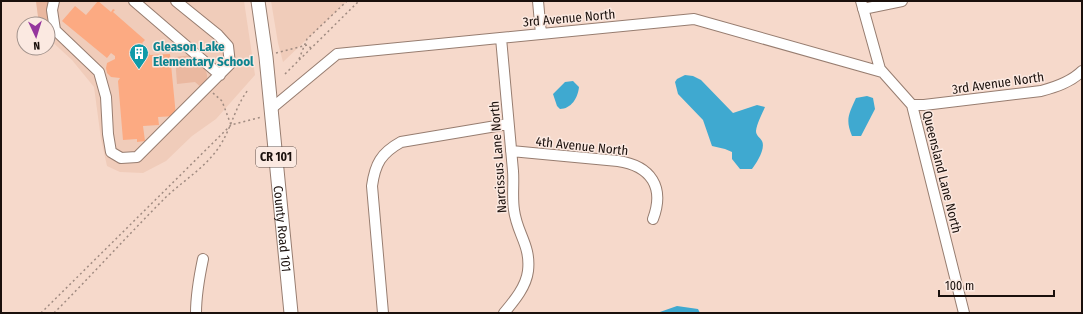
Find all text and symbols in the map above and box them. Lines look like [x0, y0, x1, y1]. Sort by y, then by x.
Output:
street label: 3rd Avenue North [522, 6, 616, 30]
north arrow [16, 16, 56, 56]
text: N [33, 39, 40, 52]
place label: Gleason Lake Elementary School [153, 39, 254, 69]
building icon: Gleason Lake Elementary School [128, 42, 150, 70]
street label: 3rd Avenue North [951, 69, 1045, 97]
street label: Narcissus Lane North [487, 100, 509, 214]
street label: Queensland Lane North [920, 109, 964, 235]
street label: 4th Avenue North [535, 134, 629, 158]
road number: CR 101 [256, 147, 296, 167]
street label: County Road 101 [271, 185, 294, 272]
scale bar [939, 272, 1054, 298]
text: 100 m [945, 279, 974, 293]

